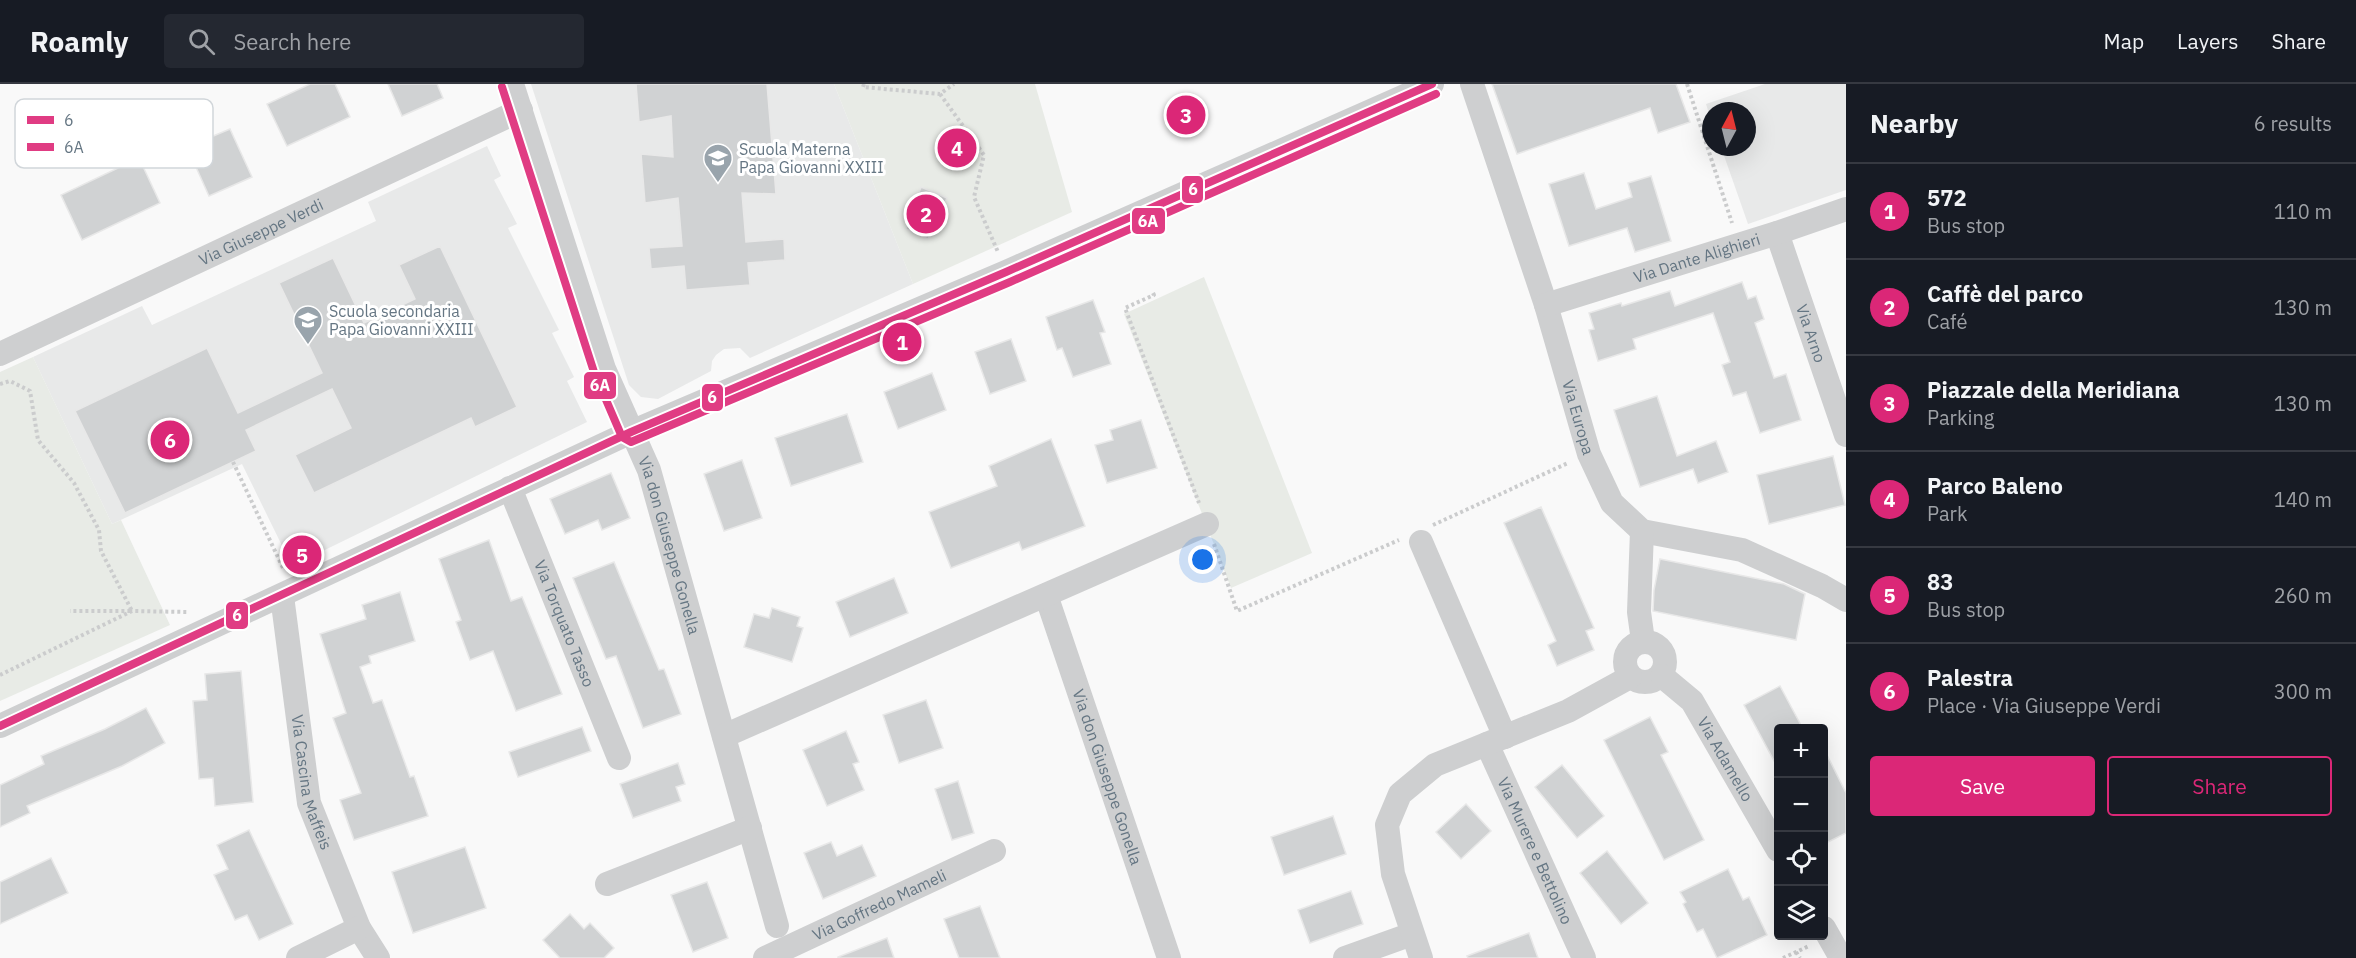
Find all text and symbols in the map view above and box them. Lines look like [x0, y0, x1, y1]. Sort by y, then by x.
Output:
search box [164, 14, 584, 68]
text: Roamly [30, 23, 128, 60]
icon: search [185, 25, 218, 58]
text: Search here [233, 27, 351, 56]
text: Map [2104, 27, 2144, 55]
text: Layers [2177, 27, 2239, 55]
text: Share [2272, 27, 2326, 55]
pin: 3 [1166, 93, 1206, 138]
legend [15, 99, 213, 168]
north arrow [1702, 102, 1756, 156]
text: Nearby [1870, 106, 1958, 140]
text: 6 [64, 110, 74, 130]
text: 6 results [2254, 110, 2332, 137]
pin: 4 [938, 126, 976, 170]
text: 6A [64, 137, 84, 157]
place label: Scuola Materna Papa Giovanni XXIII [739, 139, 884, 177]
school or university icon: Scuola Materna Papa Giovanni XXIII [702, 142, 734, 184]
line badge: 6 [1181, 175, 1204, 204]
text: 6 [1188, 179, 1198, 199]
text: 572 [1927, 183, 1967, 212]
pin: 2 [906, 192, 946, 236]
street label: Via Giuseppe Verdi [195, 194, 326, 270]
text: 1 [1884, 198, 1896, 225]
text: 110 m [2274, 198, 2332, 225]
line badge: 6A [1131, 207, 1166, 235]
text: 6A [1138, 211, 1158, 231]
text: Bus stop [1927, 212, 2005, 239]
street label: Via Dante Alighieri [1631, 229, 1763, 287]
text: Caffè del parco [1927, 279, 2083, 308]
text: 2 [1884, 294, 1896, 321]
text: 130 m [2274, 294, 2332, 321]
place label: Scuola secondaria Papa Giovanni XXIII [329, 301, 474, 339]
street label: Via Arno [1792, 302, 1830, 365]
school or university icon: Scuola secondaria Papa Giovanni XXIII [292, 304, 324, 346]
text: Café [1927, 308, 1967, 335]
pin: 1 [882, 320, 922, 364]
line badge: 6A [583, 371, 617, 400]
text: 6A [590, 375, 610, 395]
text: Piazzale della Meridiana [1927, 375, 2180, 404]
street label: Via Europa [1558, 378, 1599, 458]
line badge: 6 [701, 383, 724, 412]
text: 6 [707, 387, 717, 407]
text: 3 [1884, 390, 1896, 417]
text: 130 m [2274, 390, 2332, 417]
text: Parking [1927, 404, 1994, 431]
pin: 6 [150, 418, 190, 462]
street label: Via don Giuseppe Gonella [634, 453, 705, 637]
text: Parco Baleno [1927, 471, 2063, 500]
text: 4 [1884, 486, 1896, 513]
text: 140 m [2274, 486, 2332, 513]
text: Park [1927, 500, 1967, 527]
pin: 5 [282, 532, 322, 578]
your location [1188, 545, 1217, 574]
street label: Via Torquato Tasso [530, 557, 599, 690]
text: 83 [1927, 567, 1953, 596]
text: 5 [1884, 582, 1896, 609]
text: 260 m [2274, 582, 2332, 609]
text: Bus stop [1927, 596, 2005, 623]
line badge: 6 [225, 601, 249, 630]
text: 6 [232, 605, 242, 625]
text: Palestra [1927, 663, 2013, 692]
text: 6 [1884, 678, 1896, 705]
text: 300 m [2274, 678, 2332, 705]
street label: Via don Giuseppe Gonella [1069, 686, 1147, 868]
text: Place · Via Giuseppe Verdi [1927, 692, 2161, 719]
street label: Via Adamello [1693, 713, 1758, 805]
street label: Via Cascina Maffeis [288, 714, 337, 853]
map controls [1774, 724, 1828, 940]
button: + [1774, 724, 1828, 778]
button: Save [1870, 756, 2095, 816]
button: Share [2107, 756, 2332, 816]
street label: Via Murere e Bettolino [1493, 774, 1577, 927]
button: − [1774, 778, 1828, 832]
button: locate [1774, 832, 1828, 886]
street label: Via Goffredo Mameli [809, 865, 949, 945]
button: layers [1774, 886, 1828, 940]

